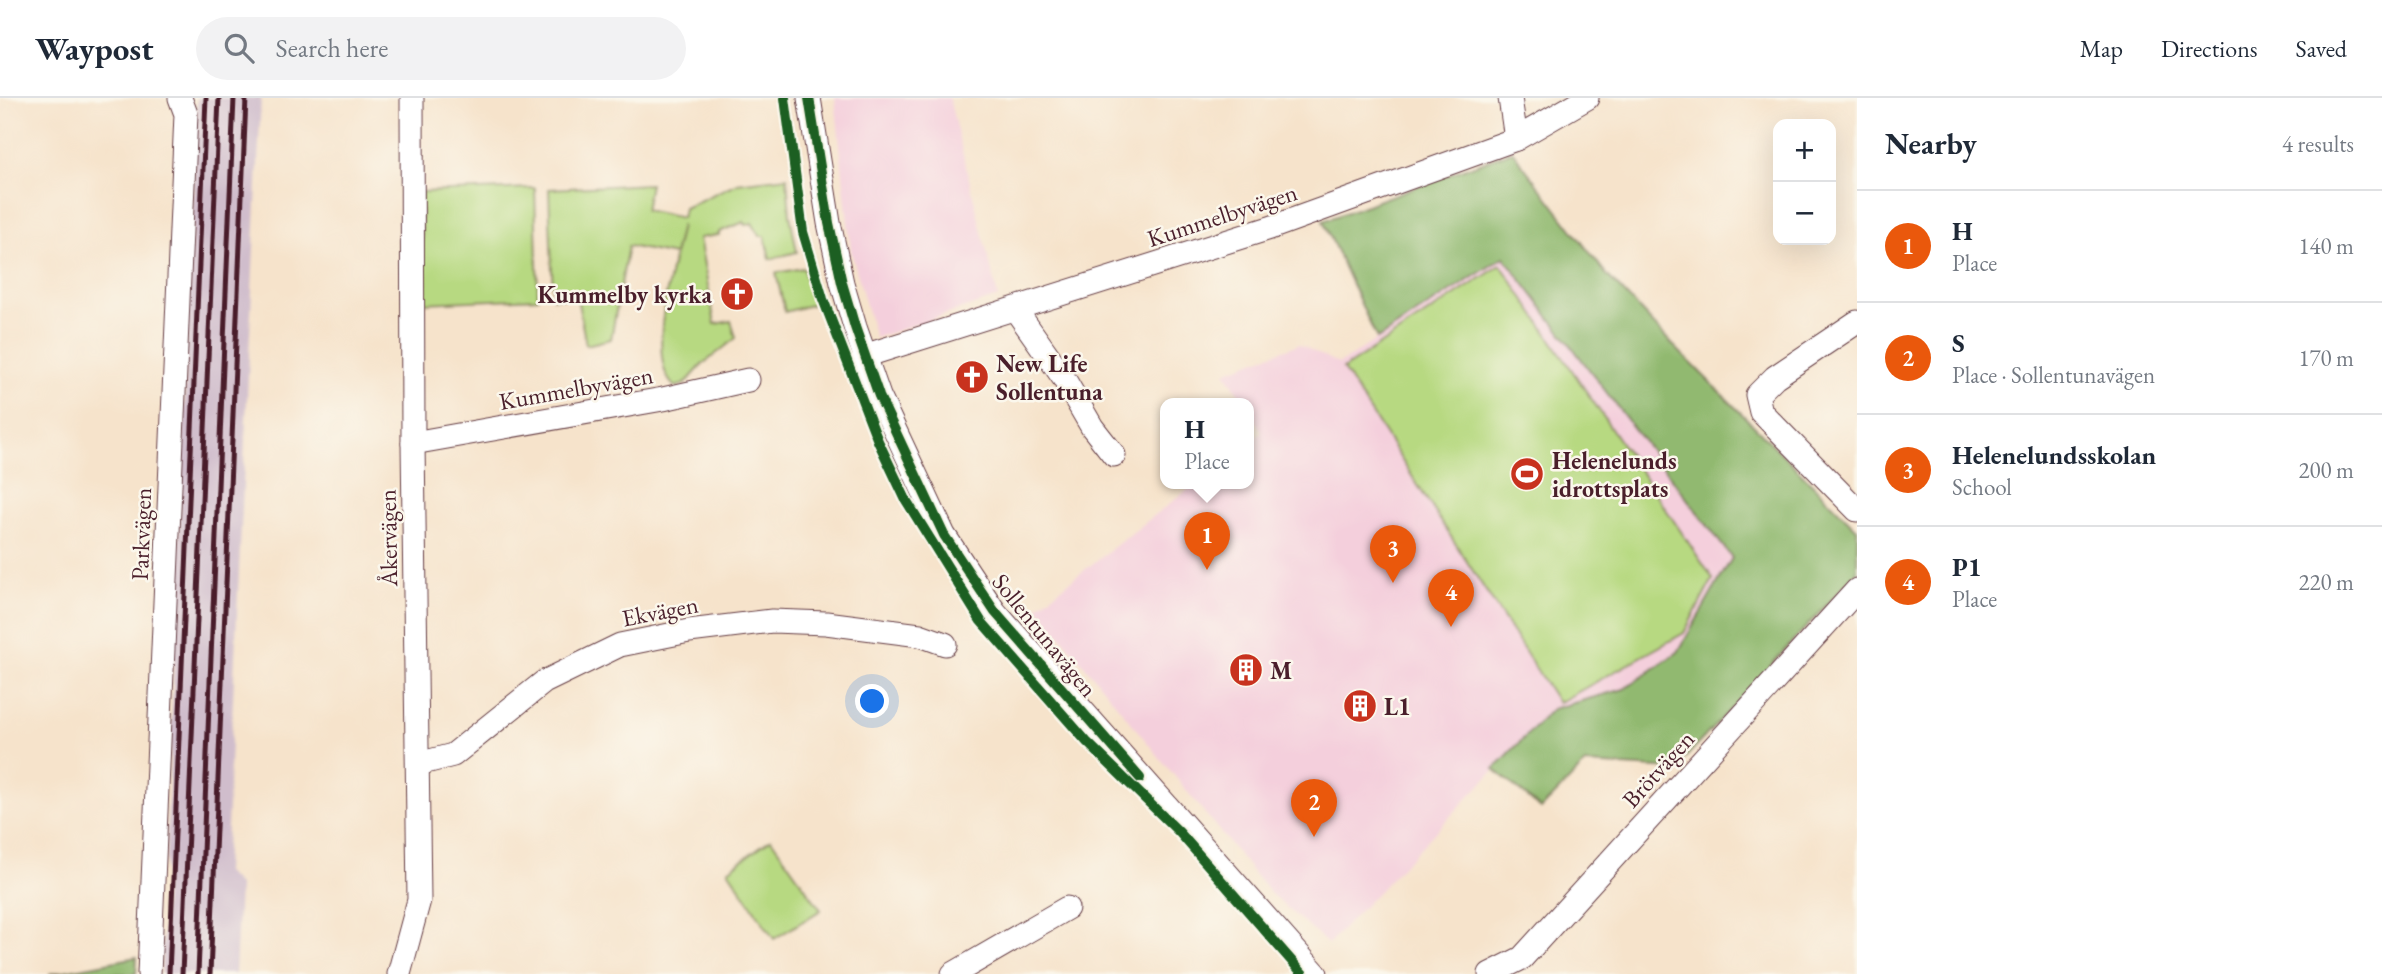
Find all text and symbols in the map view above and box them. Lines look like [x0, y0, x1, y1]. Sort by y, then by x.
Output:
search box [196, 17, 686, 80]
text: Waypost [35, 27, 154, 70]
icon: search [220, 29, 258, 67]
text: Search here [276, 31, 388, 65]
text: Map [2080, 33, 2123, 64]
text: Directions [2161, 33, 2258, 64]
text: Saved [2296, 33, 2347, 64]
map controls [1773, 119, 1836, 245]
button: + [1773, 119, 1836, 182]
text: Nearby [1885, 124, 1977, 163]
text: 4 results [2282, 129, 2354, 159]
street label: Kummelbyvägen [1143, 176, 1301, 254]
button: − [1773, 182, 1836, 245]
text: H [1952, 214, 1973, 248]
text: 1 [1902, 231, 1914, 261]
text: 140 m [2298, 231, 2354, 261]
text: Place [1952, 248, 1997, 278]
church icon: Kummelby kyrka [718, 275, 756, 313]
place label: Kummelby kyrka [537, 279, 712, 311]
text: S [1952, 326, 1965, 360]
text: 2 [1902, 343, 1914, 373]
text: 170 m [2298, 343, 2354, 373]
place label: New Life Sollentuna [996, 348, 1103, 407]
church icon: New Life Sollentuna [953, 358, 991, 396]
street label: Kummelbyvägen [497, 359, 656, 417]
text: Place · Sollentunavägen [1952, 360, 2155, 390]
popup [1160, 398, 1254, 489]
text: H [1184, 412, 1205, 446]
text: Helenelundsskolan [1952, 438, 2156, 472]
place label: Helenelunds idrottsplats [1552, 445, 1677, 504]
text: Place [1184, 446, 1230, 476]
sports icon: Helenelunds idrottsplats [1508, 455, 1546, 493]
text: 3 [1902, 455, 1914, 485]
text: 200 m [2298, 455, 2354, 485]
text: School [1952, 472, 2012, 502]
street label: Parkvägen [124, 487, 158, 581]
street label: Åkervägen [372, 489, 404, 588]
pin: 1 [1184, 512, 1230, 570]
pin: 3 [1370, 525, 1416, 583]
text: P1 [1952, 550, 1982, 584]
street label: Sollentunavägen [986, 567, 1105, 703]
text: 4 [1902, 567, 1914, 597]
text: 220 m [2298, 567, 2354, 597]
pin: 4 [1428, 569, 1474, 627]
text: Place [1952, 584, 1997, 614]
street label: Ekvägen [619, 588, 701, 634]
building icon: M [1227, 651, 1265, 689]
place label: M [1270, 655, 1292, 686]
your location [855, 684, 889, 718]
building icon: L1 [1341, 687, 1379, 725]
place label: L1 [1384, 691, 1411, 722]
street label: Brötvägen [1615, 724, 1701, 814]
pin: 2 [1291, 779, 1337, 837]

